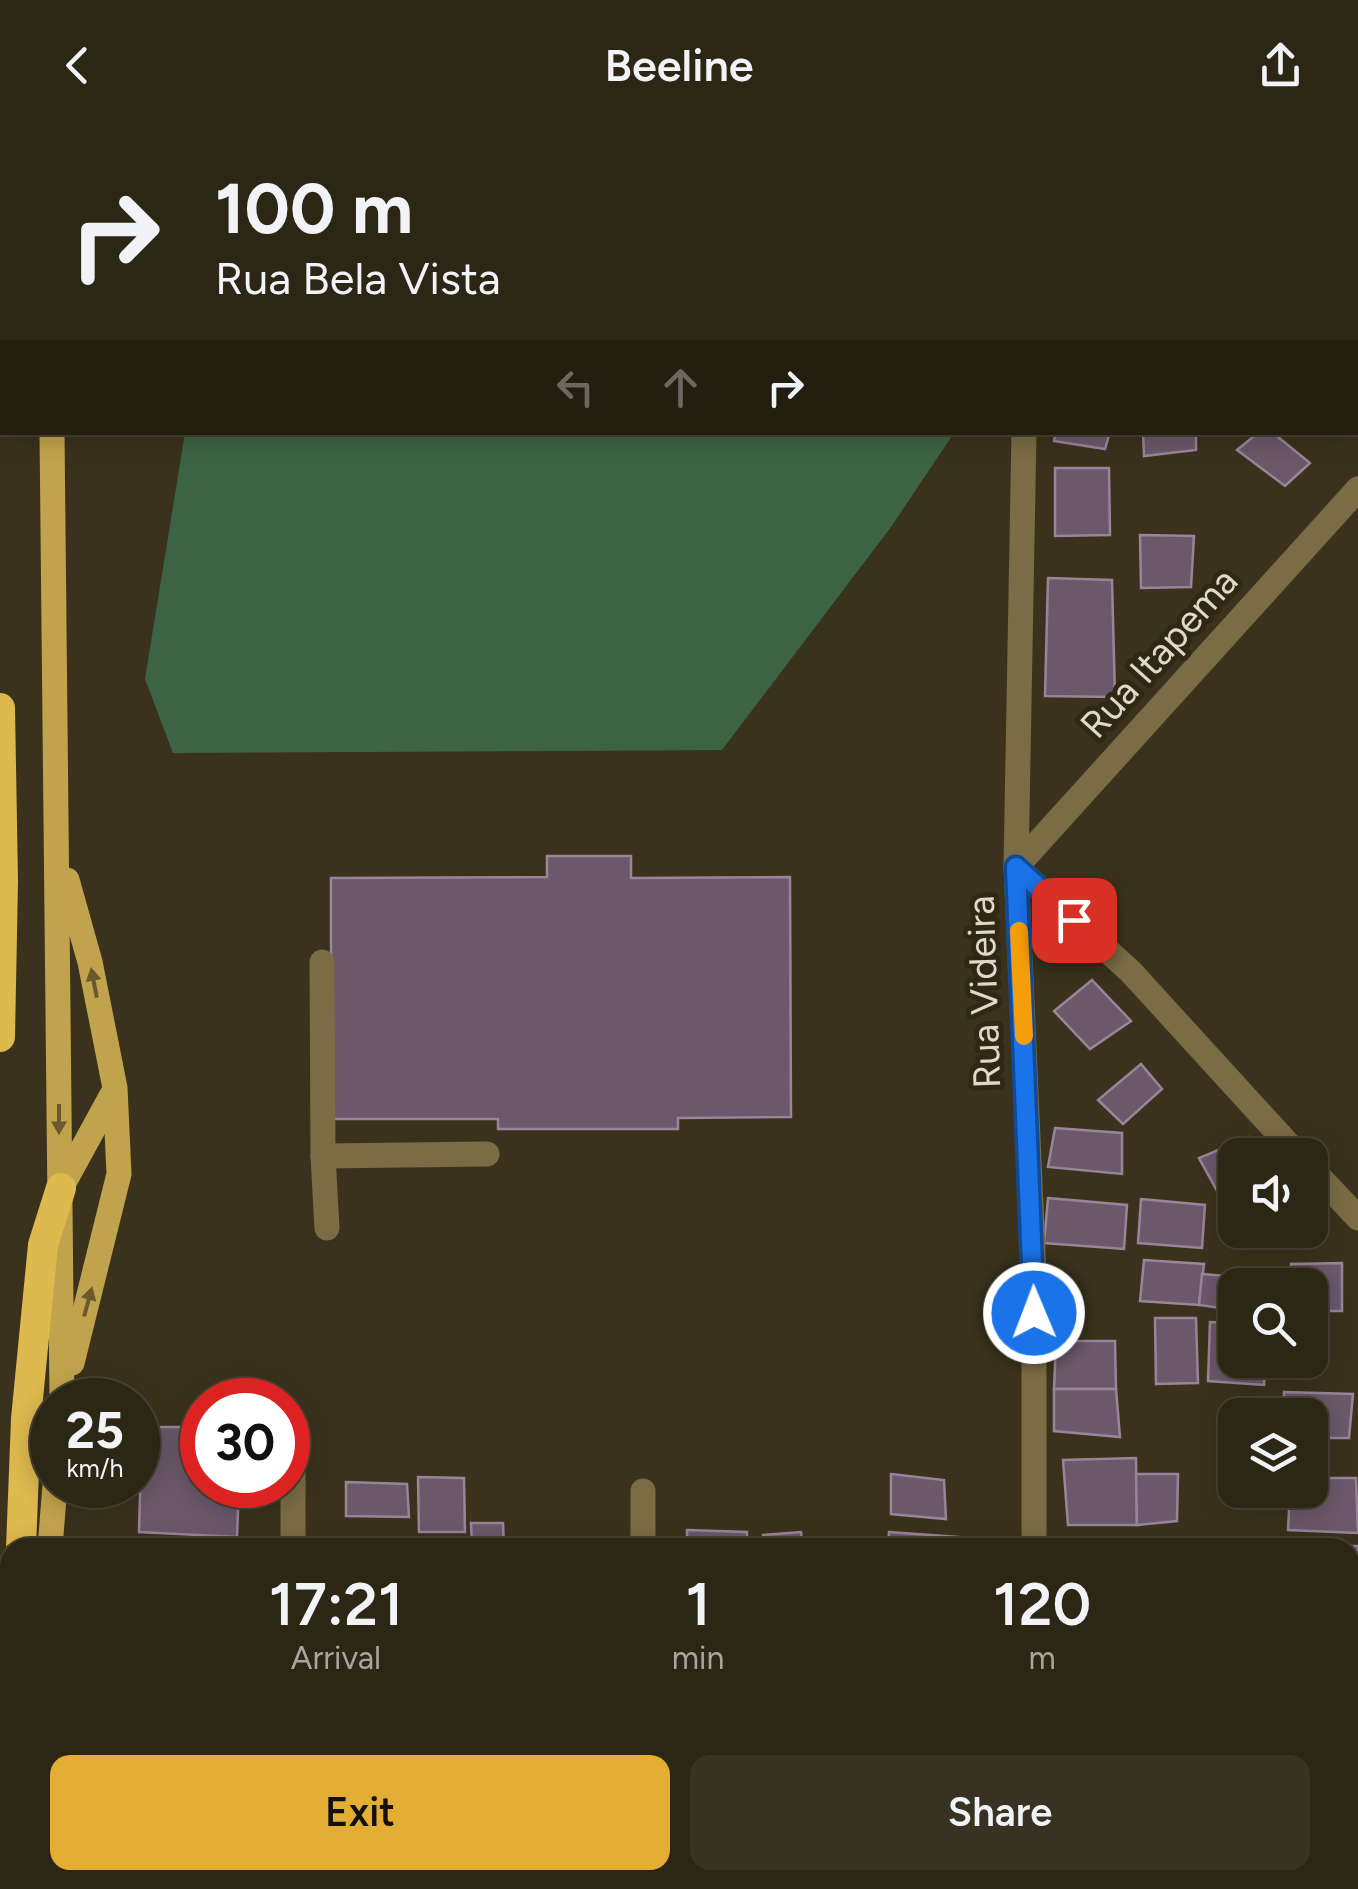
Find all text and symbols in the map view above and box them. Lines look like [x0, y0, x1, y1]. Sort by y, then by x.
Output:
icon: back [50, 38, 105, 93]
text: Beeline [604, 38, 754, 92]
icon: share [1253, 38, 1308, 93]
text: 100 m [215, 166, 413, 251]
icon: right [50, 170, 180, 300]
text: Rua Bela Vista [215, 251, 501, 305]
icon: left [548, 360, 603, 415]
icon: ahead [653, 360, 708, 415]
icon: right [758, 360, 813, 415]
street label: Rua Itapema [1071, 559, 1247, 747]
pin [1032, 878, 1117, 963]
icon: arrive [1047, 893, 1102, 948]
street label: Rua Videira [958, 895, 1010, 1089]
one-way arrow [86, 967, 102, 998]
one-way arrow [51, 1103, 67, 1135]
map controls [1218, 1138, 1328, 1508]
button: sound [1218, 1138, 1328, 1248]
position arrow [982, 1261, 1086, 1365]
button: search [1218, 1268, 1328, 1378]
one-way arrow [81, 1286, 97, 1317]
speed limit sign: 30 [180, 1378, 310, 1508]
button: layers [1218, 1398, 1328, 1508]
text: 25 [66, 1400, 124, 1461]
text: km/h [66, 1453, 124, 1483]
text: 17:21 [269, 1568, 403, 1640]
text: 1 [686, 1568, 711, 1640]
text: 120 [993, 1568, 1091, 1640]
text: Arrival [291, 1639, 381, 1677]
text: min [672, 1639, 724, 1677]
text: m [1029, 1639, 1056, 1677]
button: Exit [50, 1755, 670, 1870]
button: Share [690, 1755, 1310, 1870]

